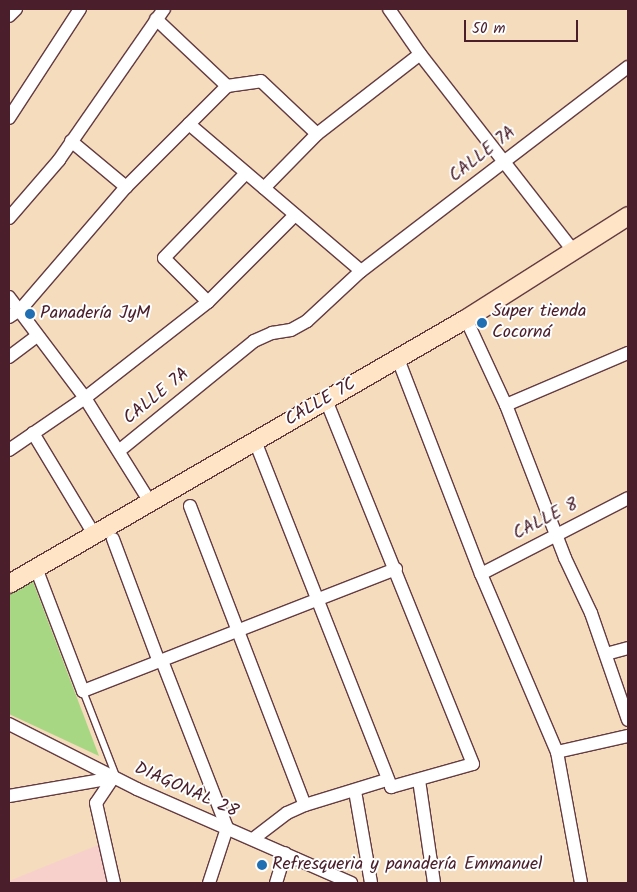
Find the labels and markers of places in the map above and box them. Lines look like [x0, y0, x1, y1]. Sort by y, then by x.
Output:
place label: Super tienda Cocorná [492, 302, 586, 344]
place label: Panadería JyM [40, 303, 150, 325]
marker: Panadería JyM [24, 308, 36, 320]
marker: Super tienda Cocorná [476, 317, 488, 329]
place label: Refresqueria y panadería Emmanuel [272, 854, 542, 876]
marker: Refresqueria y panadería Emmanuel [256, 859, 268, 871]

